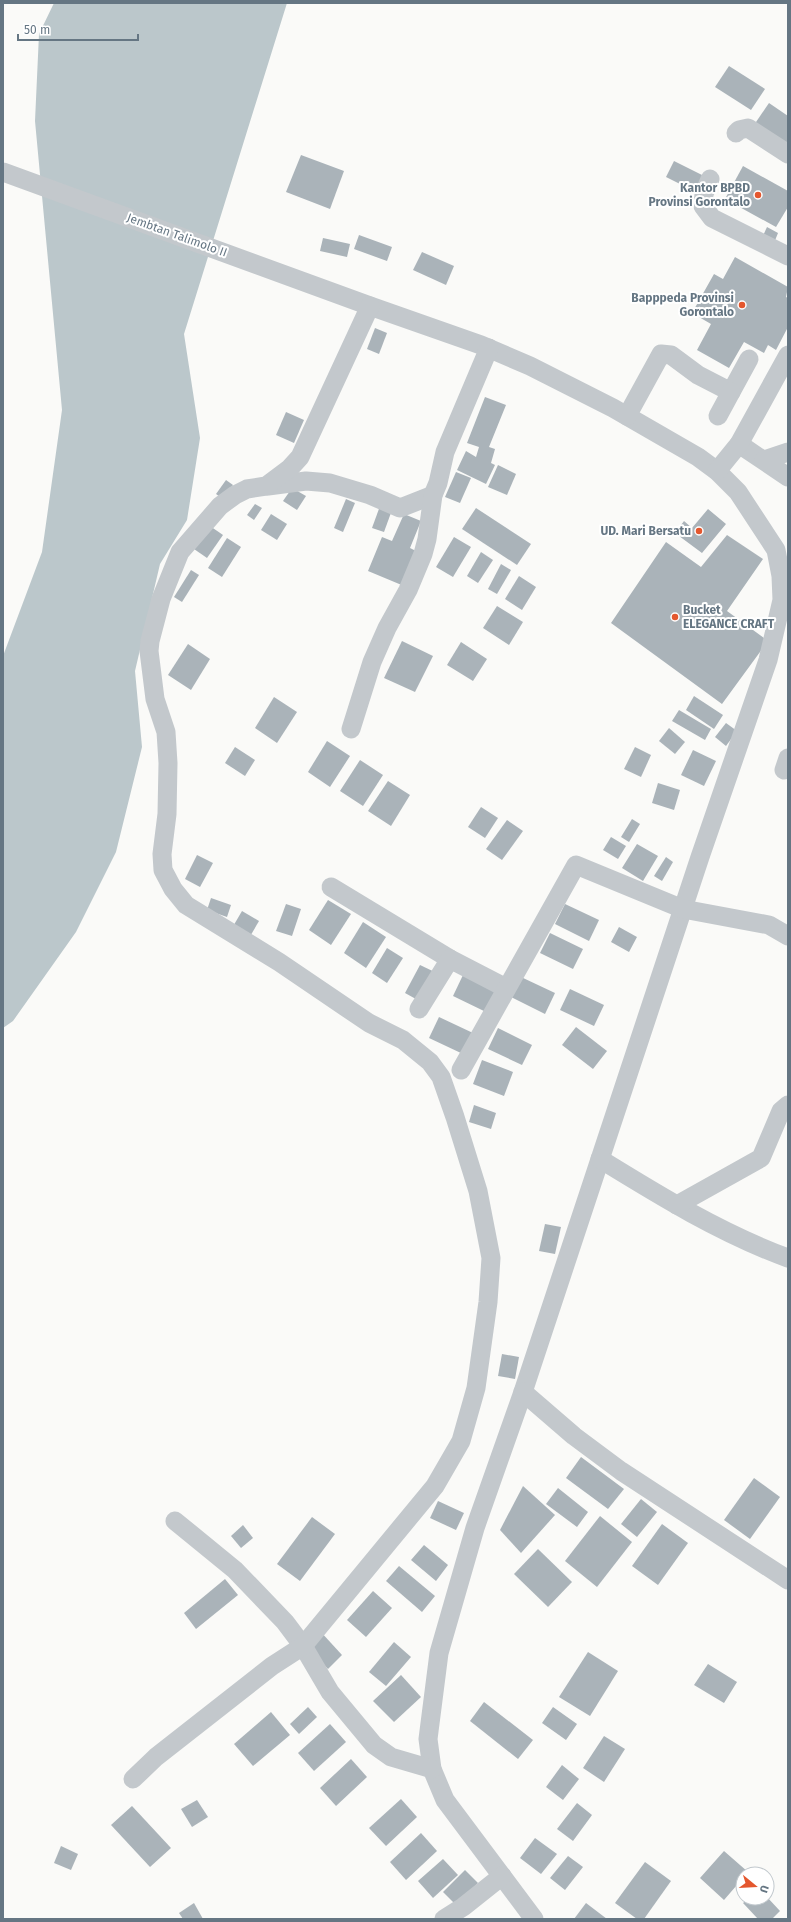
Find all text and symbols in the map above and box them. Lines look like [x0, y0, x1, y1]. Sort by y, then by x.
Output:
scale bar [18, 16, 138, 42]
text: 50 m [24, 23, 50, 37]
place label: Kantor BPBD Provinsi Gorontalo [649, 181, 750, 209]
marker: Kantor BPBD Provinsi Gorontalo [753, 190, 763, 200]
street label: Jembtan Talimolo II [125, 210, 229, 260]
place label: Bapppeda Provinsi Gorontalo [631, 291, 734, 319]
marker: Bapppeda Provinsi Gorontalo [737, 300, 747, 310]
place label: UD. Mari Bersatu [600, 524, 691, 538]
marker: UD. Mari Bersatu [694, 526, 704, 536]
place label: Bucket ELEGANCE CRAFT [683, 603, 775, 631]
marker: Bucket ELEGANCE CRAFT [670, 612, 680, 622]
north arrow [735, 1866, 775, 1906]
text: U [757, 1884, 771, 1894]

